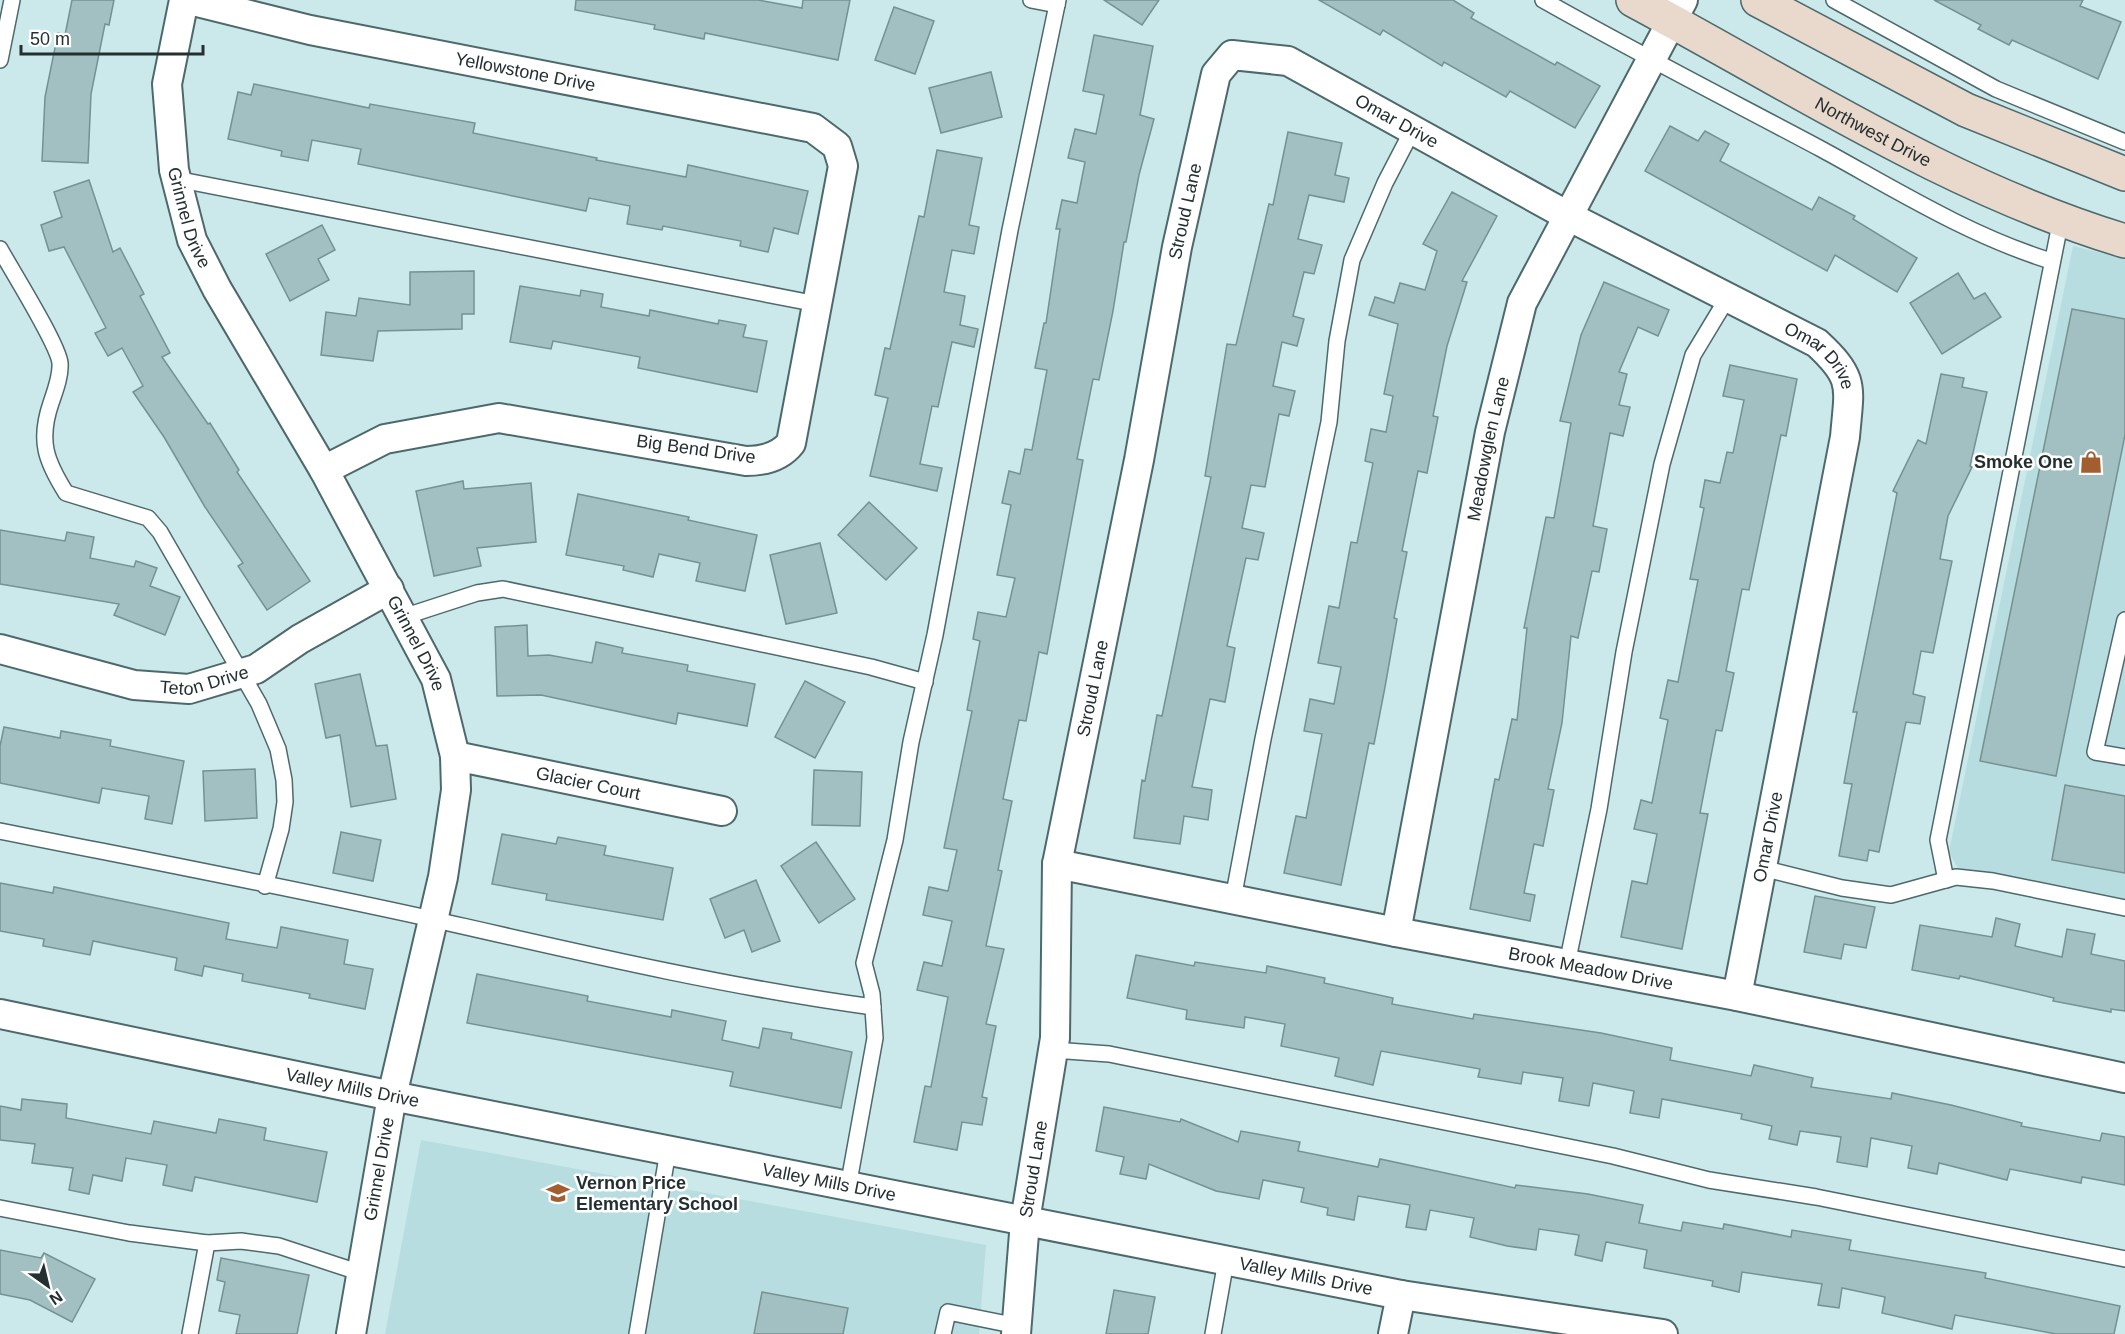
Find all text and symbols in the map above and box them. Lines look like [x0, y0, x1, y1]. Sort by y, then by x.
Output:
scale bar [21, 18, 202, 56]
text: 50 m [30, 29, 70, 49]
street label: Yellowstone Drive [453, 49, 597, 95]
street label: Omar Drive [1351, 90, 1442, 152]
street label: Northwest Drive [1812, 93, 1934, 171]
street label: Stroud Lane [1165, 161, 1206, 261]
street label: Grinnel Drive [164, 165, 215, 272]
street label: Omar Drive [1781, 318, 1858, 391]
street label: Meadowglen Lane [1463, 374, 1513, 523]
street label: Big Bend Drive [635, 431, 757, 467]
shop icon: Smoke One [2078, 449, 2104, 475]
place label: Smoke One [1974, 452, 2073, 472]
street label: Grinnel Drive [383, 592, 449, 693]
street label: Stroud Lane [1073, 638, 1112, 738]
street label: Teton Drive [159, 662, 251, 699]
street label: Glacier Court [534, 763, 642, 804]
street label: Omar Drive [1749, 790, 1787, 884]
street label: Brook Meadow Drive [1507, 943, 1675, 994]
street label: Valley Mills Drive [284, 1064, 421, 1111]
street label: Grinnel Drive [360, 1116, 398, 1222]
street label: Stroud Lane [1016, 1119, 1051, 1219]
street label: Valley Mills Drive [761, 1159, 898, 1205]
place label: Vernon Price Elementary School [576, 1173, 738, 1214]
school or university icon: Vernon Price Elementary School [545, 1180, 571, 1206]
street label: Valley Mills Drive [1237, 1253, 1374, 1299]
north arrow [18, 1256, 78, 1316]
text: N [47, 1288, 66, 1308]

